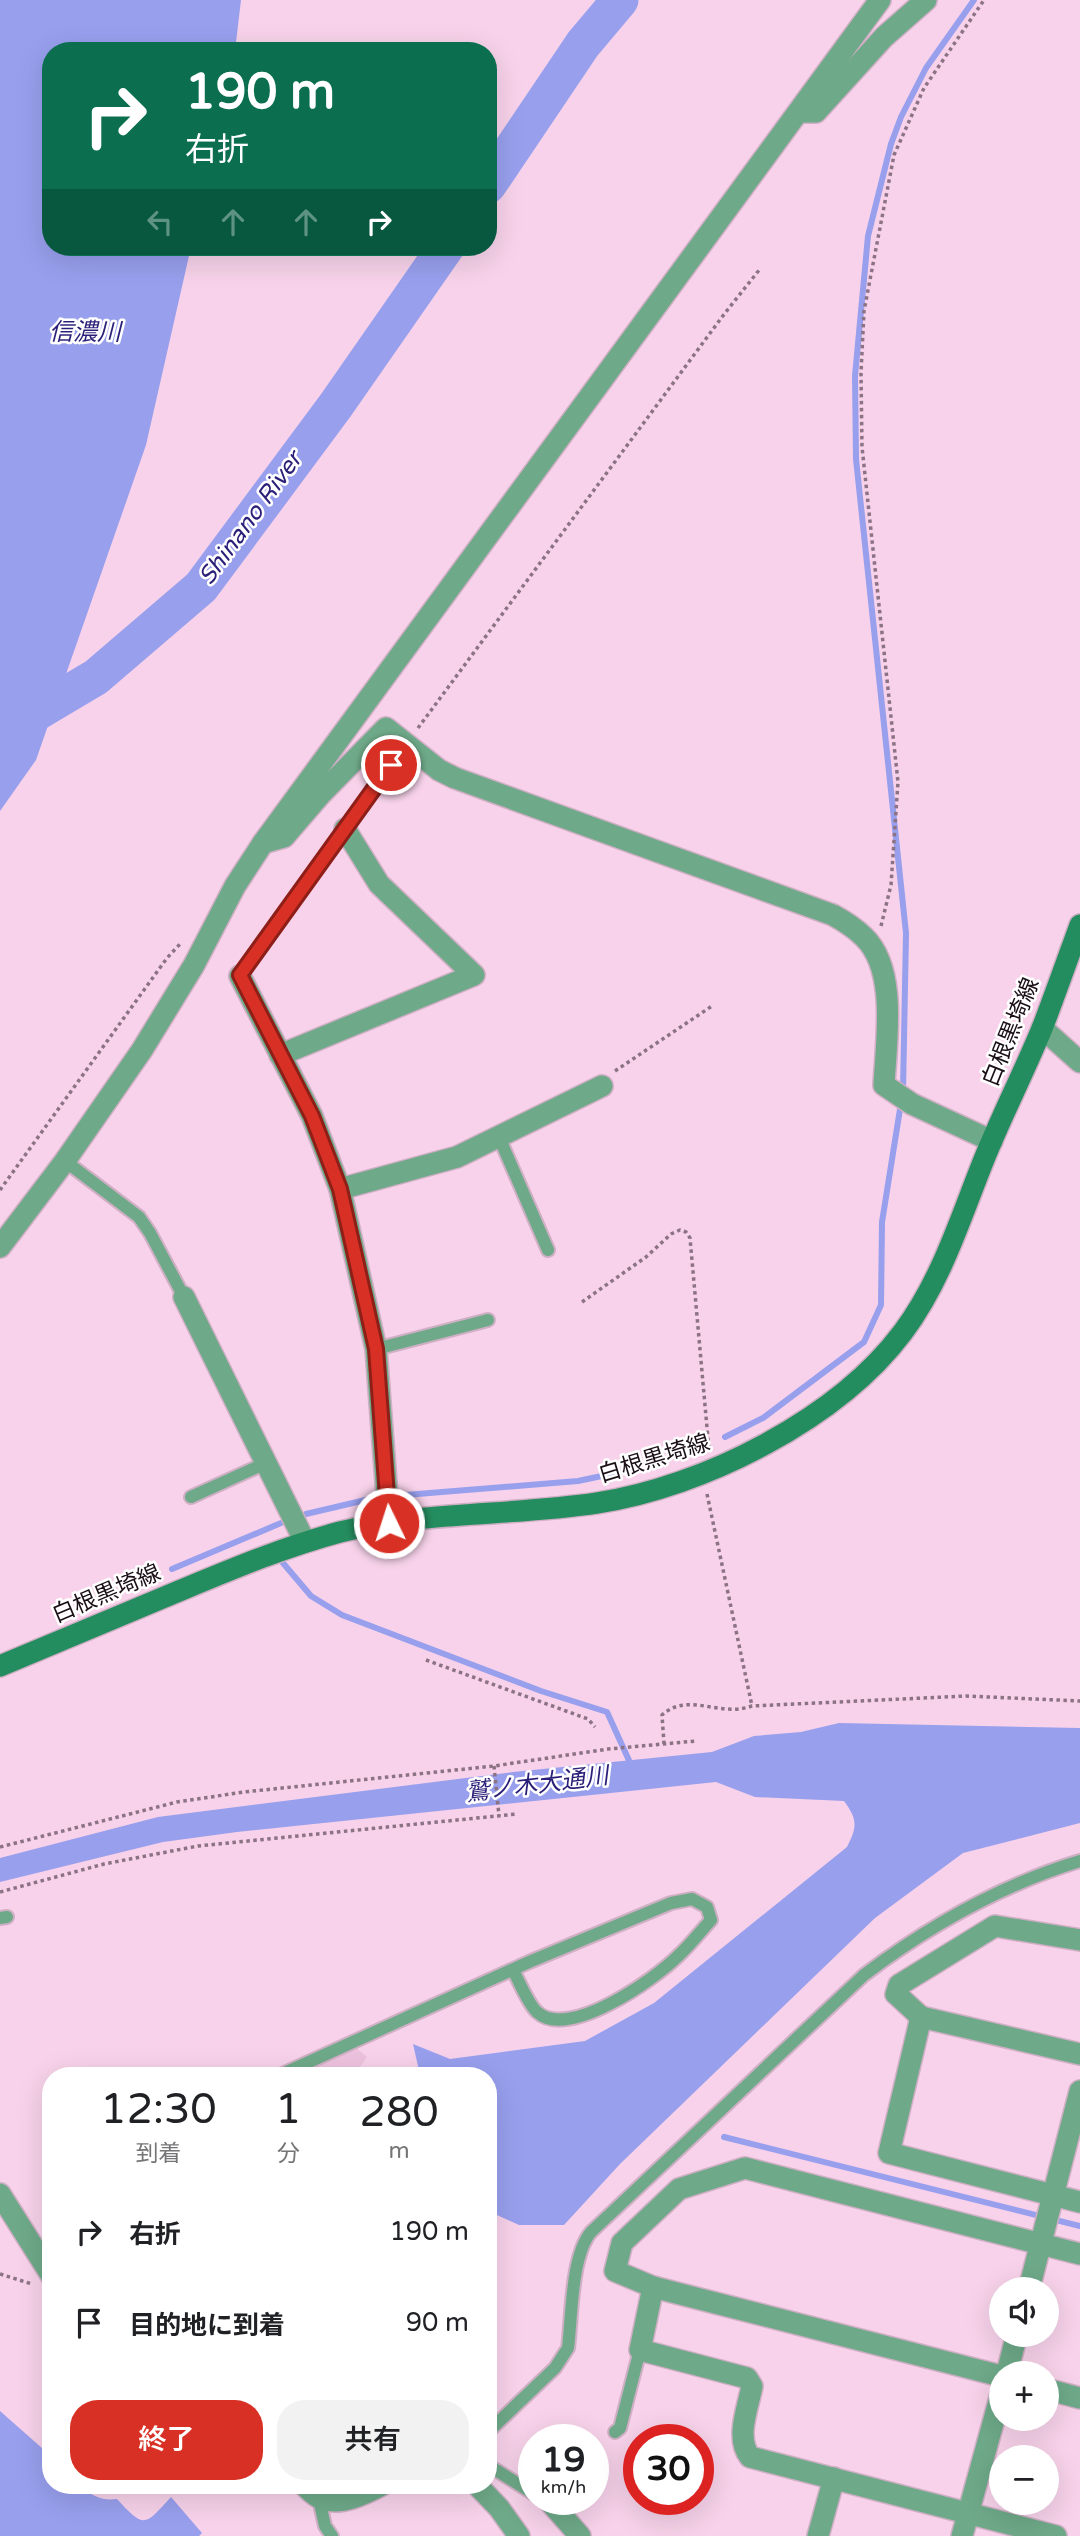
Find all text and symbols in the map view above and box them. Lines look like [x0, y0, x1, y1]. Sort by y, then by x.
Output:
text: 190 m [185, 63, 335, 122]
icon: right [70, 70, 161, 161]
text: 右折 [185, 131, 249, 169]
icon: left [141, 203, 179, 241]
icon: ahead [214, 203, 252, 241]
icon: ahead [287, 203, 325, 241]
icon: right [360, 203, 398, 241]
water label: 信濃川 [49, 318, 124, 347]
water label: Shinano River [192, 444, 310, 590]
pin [361, 735, 421, 795]
icon: arrive [372, 746, 410, 784]
street label: 白根黒埼線 [976, 974, 1045, 1091]
street label: 白根黒埼線 [595, 1429, 713, 1489]
position arrow [352, 1486, 426, 1560]
street label: 白根黒埼線 [48, 1559, 165, 1629]
water label: 鷲ノ木大通川 [464, 1761, 613, 1808]
text: 12:30 [100, 2084, 217, 2135]
text: 1 [275, 2084, 301, 2135]
text: 280 [360, 2087, 439, 2138]
text: m [389, 2137, 410, 2165]
text: 到着 [135, 2140, 181, 2168]
text: 分 [277, 2140, 300, 2168]
icon: right [70, 2213, 108, 2251]
text: 190 m [389, 2216, 469, 2247]
text: 右折 [129, 2219, 181, 2250]
map controls [989, 2277, 1059, 2515]
button: sound [989, 2277, 1059, 2347]
icon: arrive [70, 2304, 108, 2342]
text: 90 m [406, 2307, 469, 2338]
text: 目的地に到着 [129, 2310, 285, 2341]
button: + [989, 2361, 1059, 2431]
button: 終了 [70, 2400, 263, 2480]
button: 共有 [277, 2400, 469, 2480]
speed limit sign: 30 [623, 2424, 714, 2515]
text: 19 [542, 2439, 585, 2481]
button: − [989, 2445, 1059, 2515]
text: km/h [541, 2476, 586, 2498]

